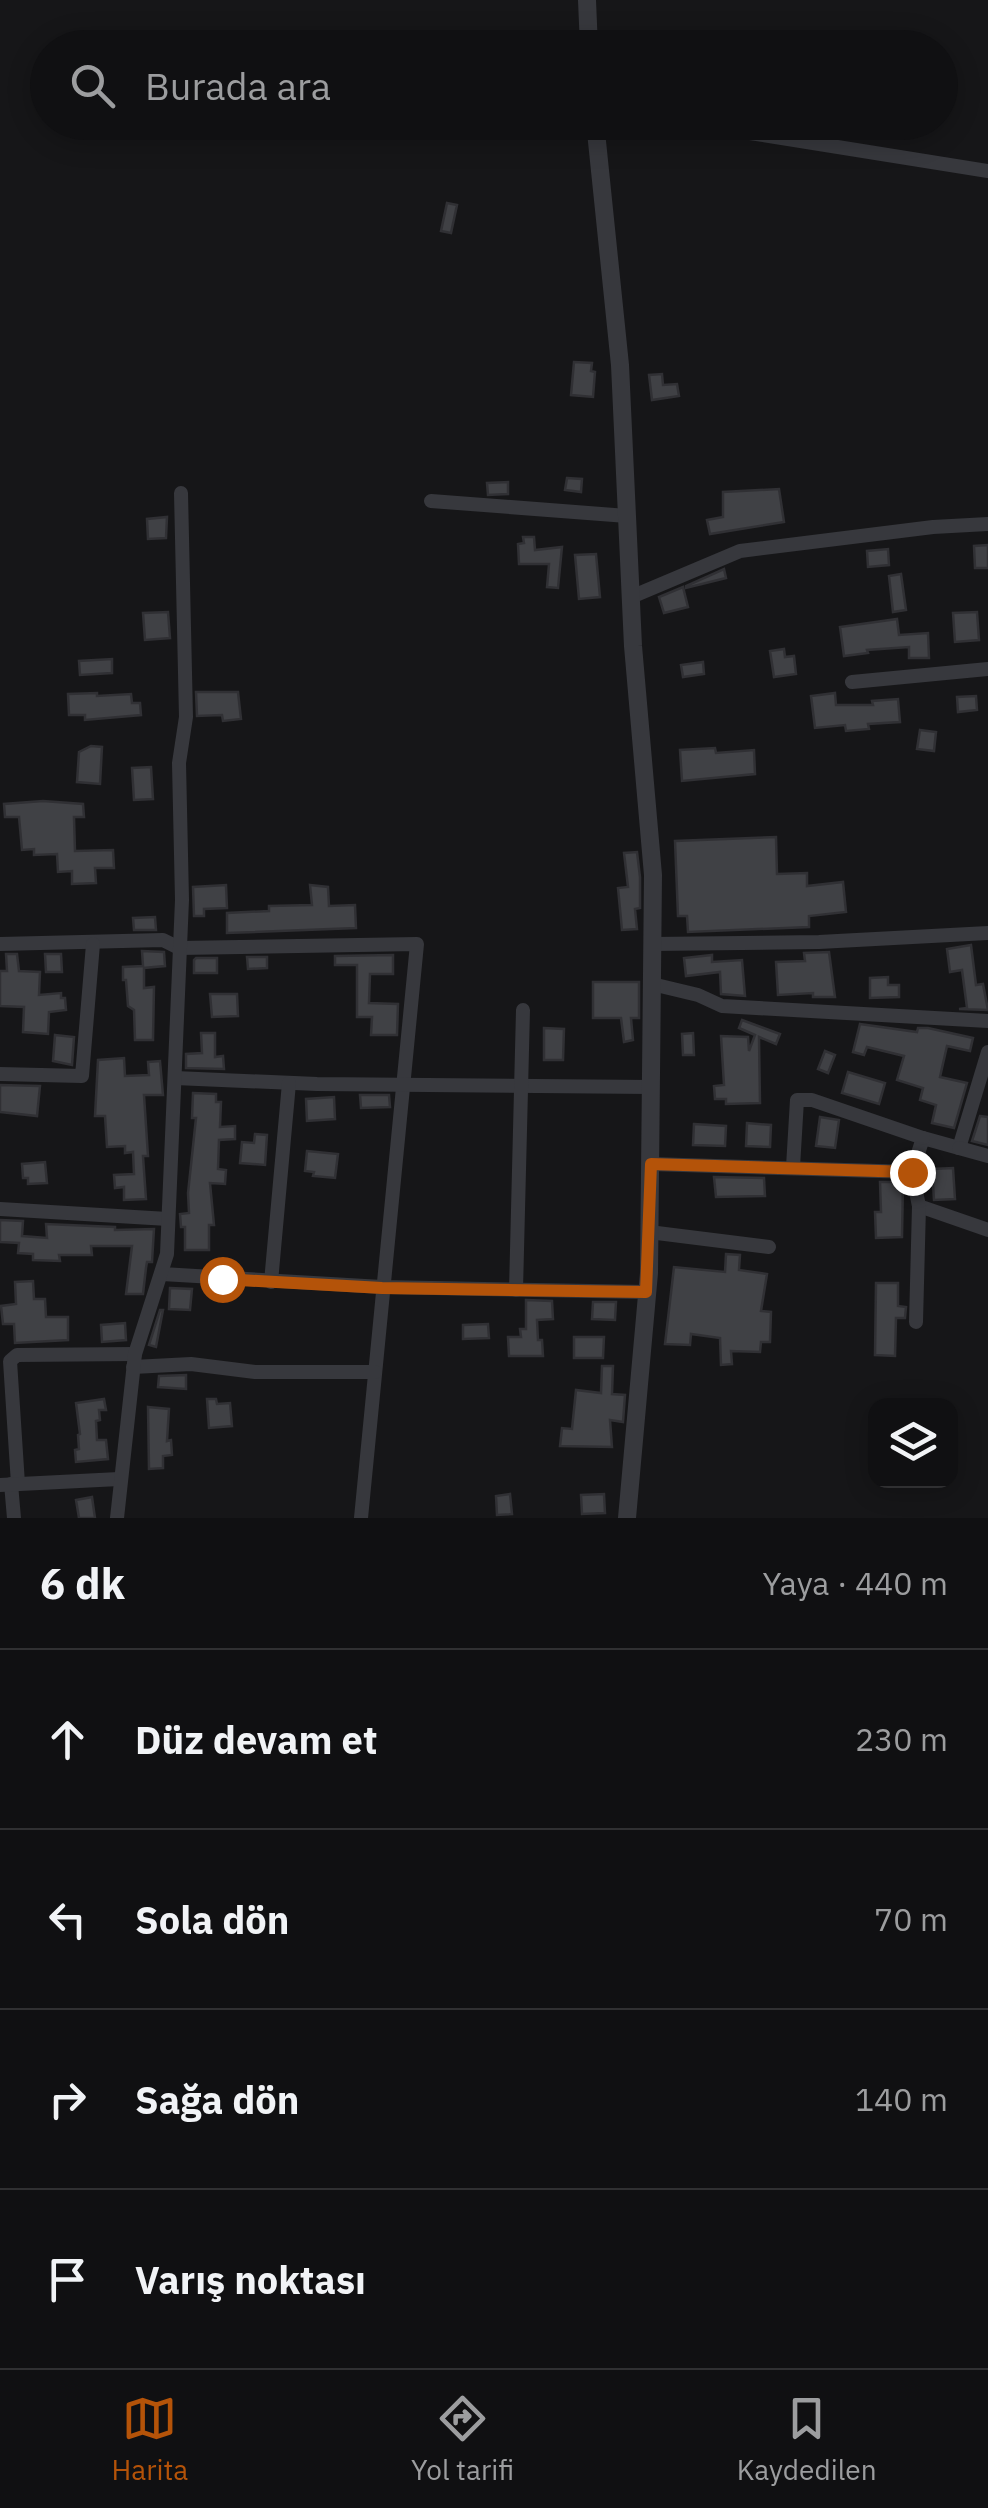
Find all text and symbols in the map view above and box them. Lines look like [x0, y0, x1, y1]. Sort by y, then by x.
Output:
search box [30, 30, 958, 140]
icon: search [65, 58, 120, 113]
text: Burada ara [145, 61, 331, 110]
route end [890, 1150, 936, 1196]
route start [200, 1257, 246, 1303]
map controls [868, 1398, 958, 1488]
button: layers [868, 1398, 958, 1488]
text: 6 dk [40, 1556, 125, 1611]
text: Yaya · 440 m [762, 1562, 948, 1604]
icon: ahead [40, 1712, 95, 1767]
text: Düz devam et [135, 1715, 377, 1764]
text: 230 m [855, 1718, 948, 1760]
icon: left [40, 1892, 95, 1947]
text: Sola dön [135, 1895, 289, 1944]
text: 70 m [874, 1898, 948, 1940]
icon: right [40, 2072, 95, 2127]
text: Sağa dön [135, 2075, 299, 2124]
text: 140 m [855, 2078, 948, 2120]
icon: arrive [40, 2252, 95, 2307]
text: Varış noktası [135, 2255, 366, 2304]
tab: Harita [111, 2391, 188, 2488]
tab: Yol tarifi [411, 2391, 514, 2488]
tab: Kaydedilen [737, 2391, 877, 2488]

